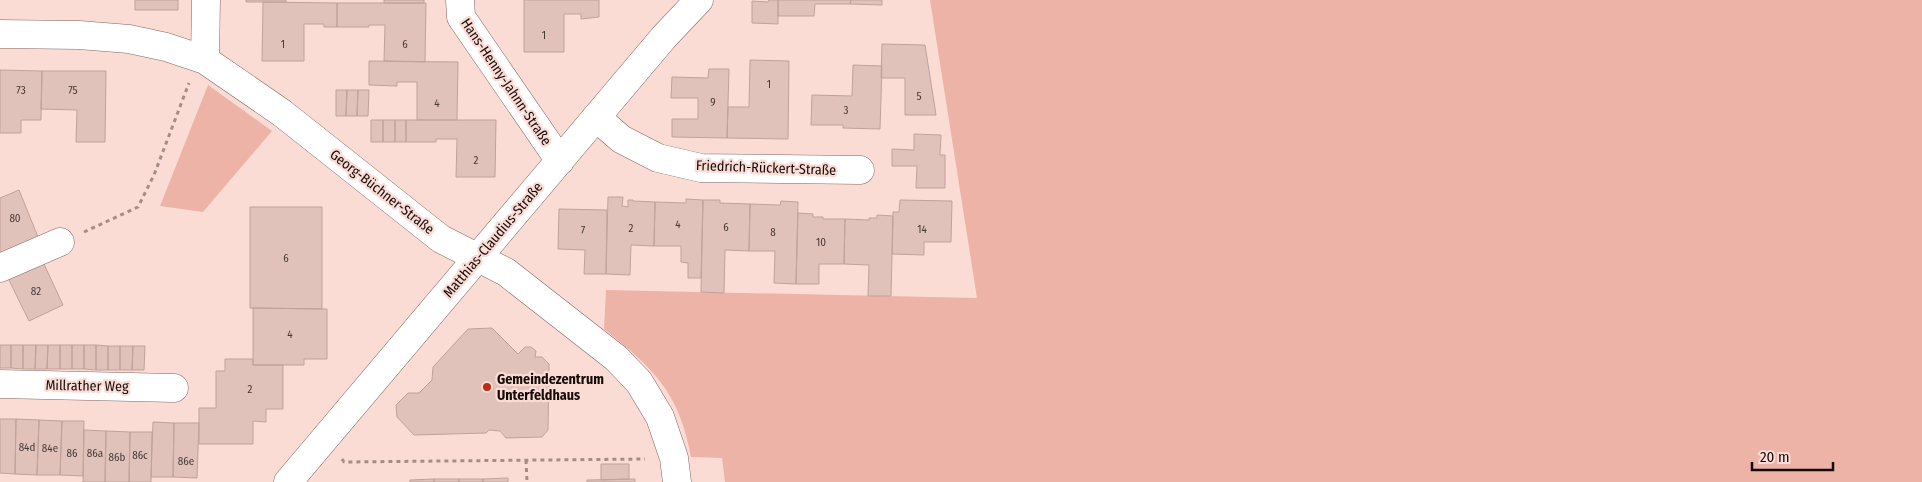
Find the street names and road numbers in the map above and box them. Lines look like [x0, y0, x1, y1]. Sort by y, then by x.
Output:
street label: Hans-Henny-Jahnn-Straße [457, 15, 555, 149]
street label: Georg-Büchner-Straße [327, 146, 438, 238]
street label: Friedrich-Rückert-Straße [696, 157, 837, 179]
street label: Matthias-Claudius-Straße [440, 179, 546, 301]
street label: Millrather Weg [45, 377, 129, 395]

